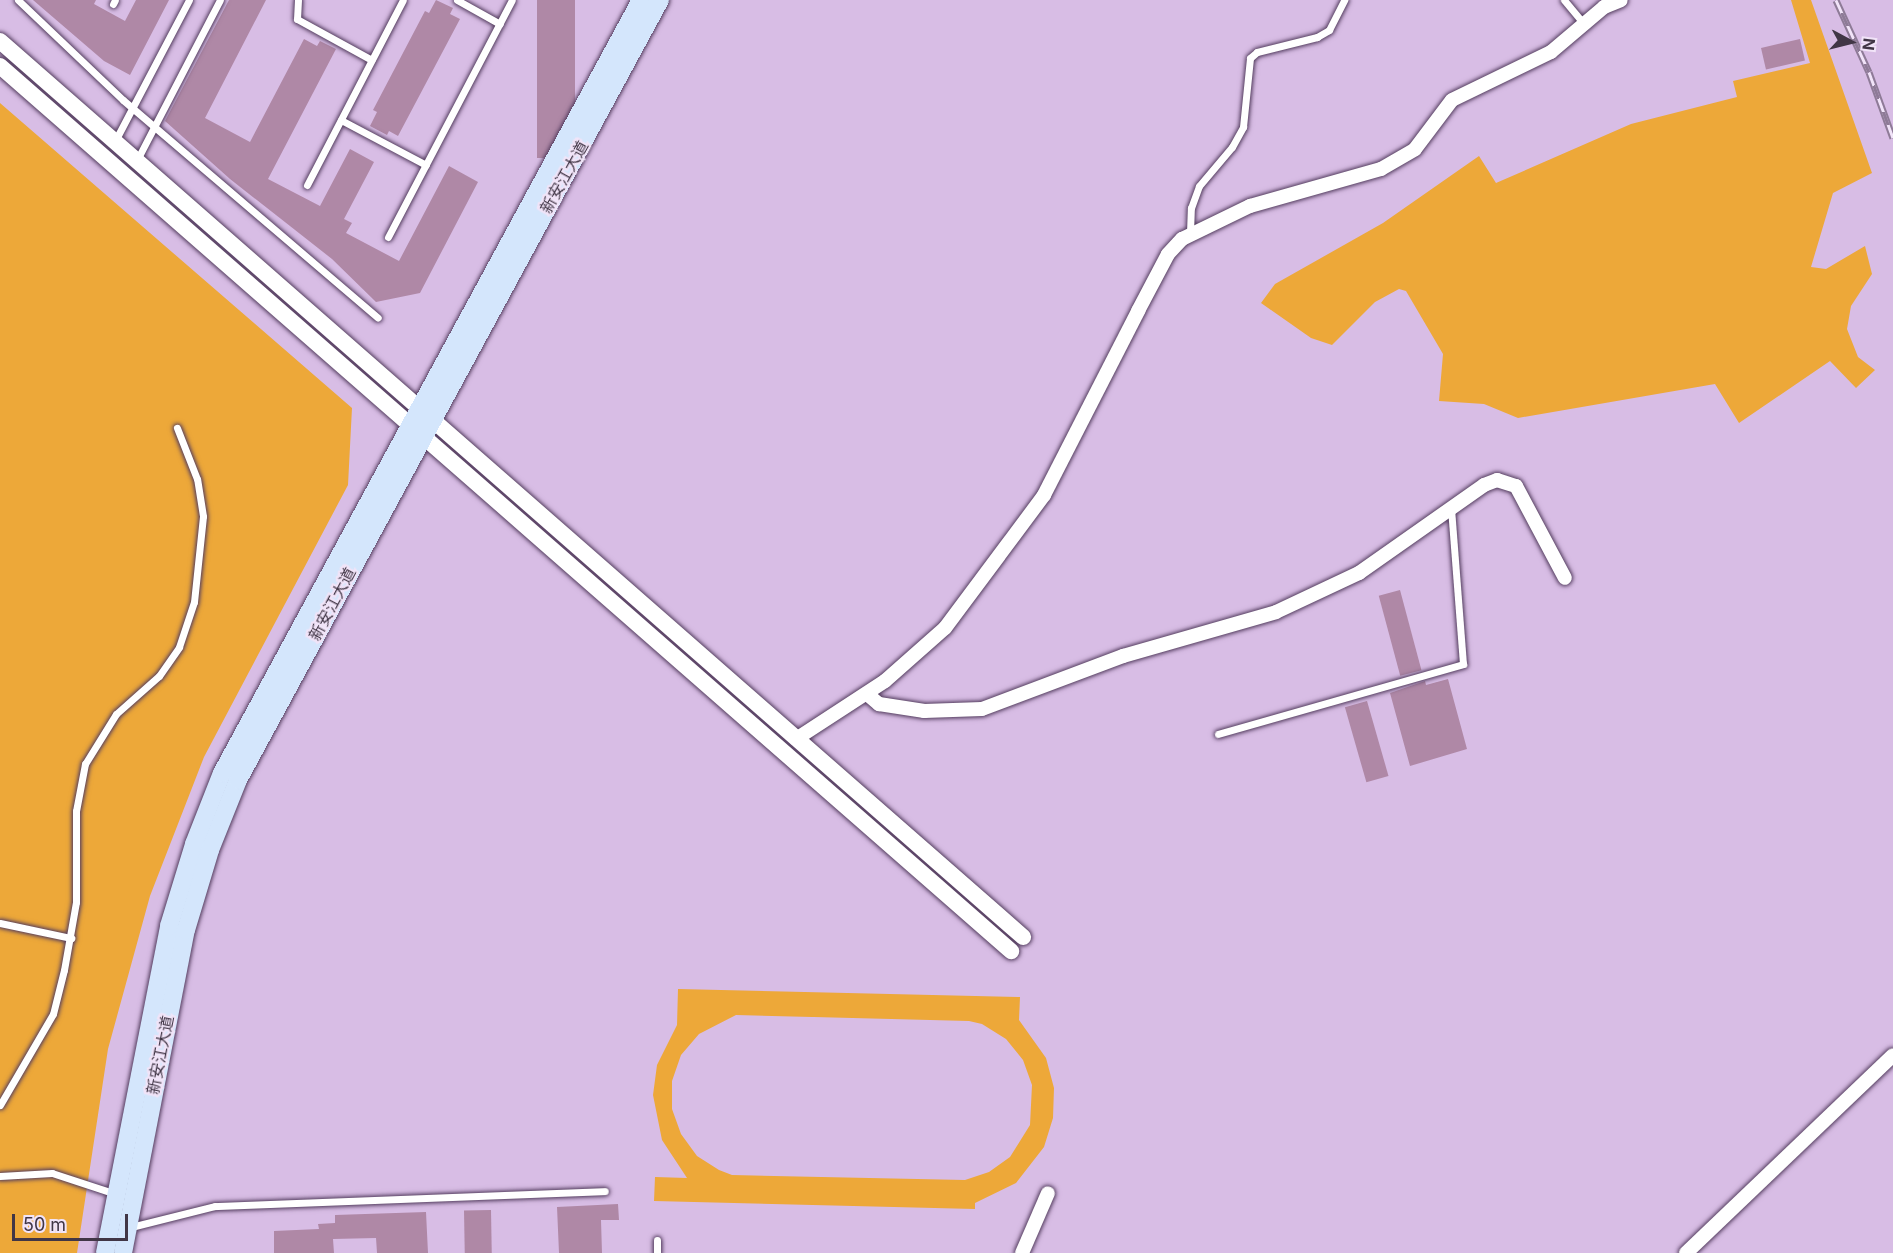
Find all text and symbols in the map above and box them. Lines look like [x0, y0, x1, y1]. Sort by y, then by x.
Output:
north arrow [1821, 12, 1881, 72]
text: N [1858, 37, 1880, 51]
street label: 新安江大道 [536, 137, 592, 217]
street label: 新安江大道 [305, 564, 359, 644]
street label: 新安江大道 [143, 1014, 177, 1096]
scale bar [15, 1202, 130, 1240]
text: 50 m [23, 1214, 66, 1235]

